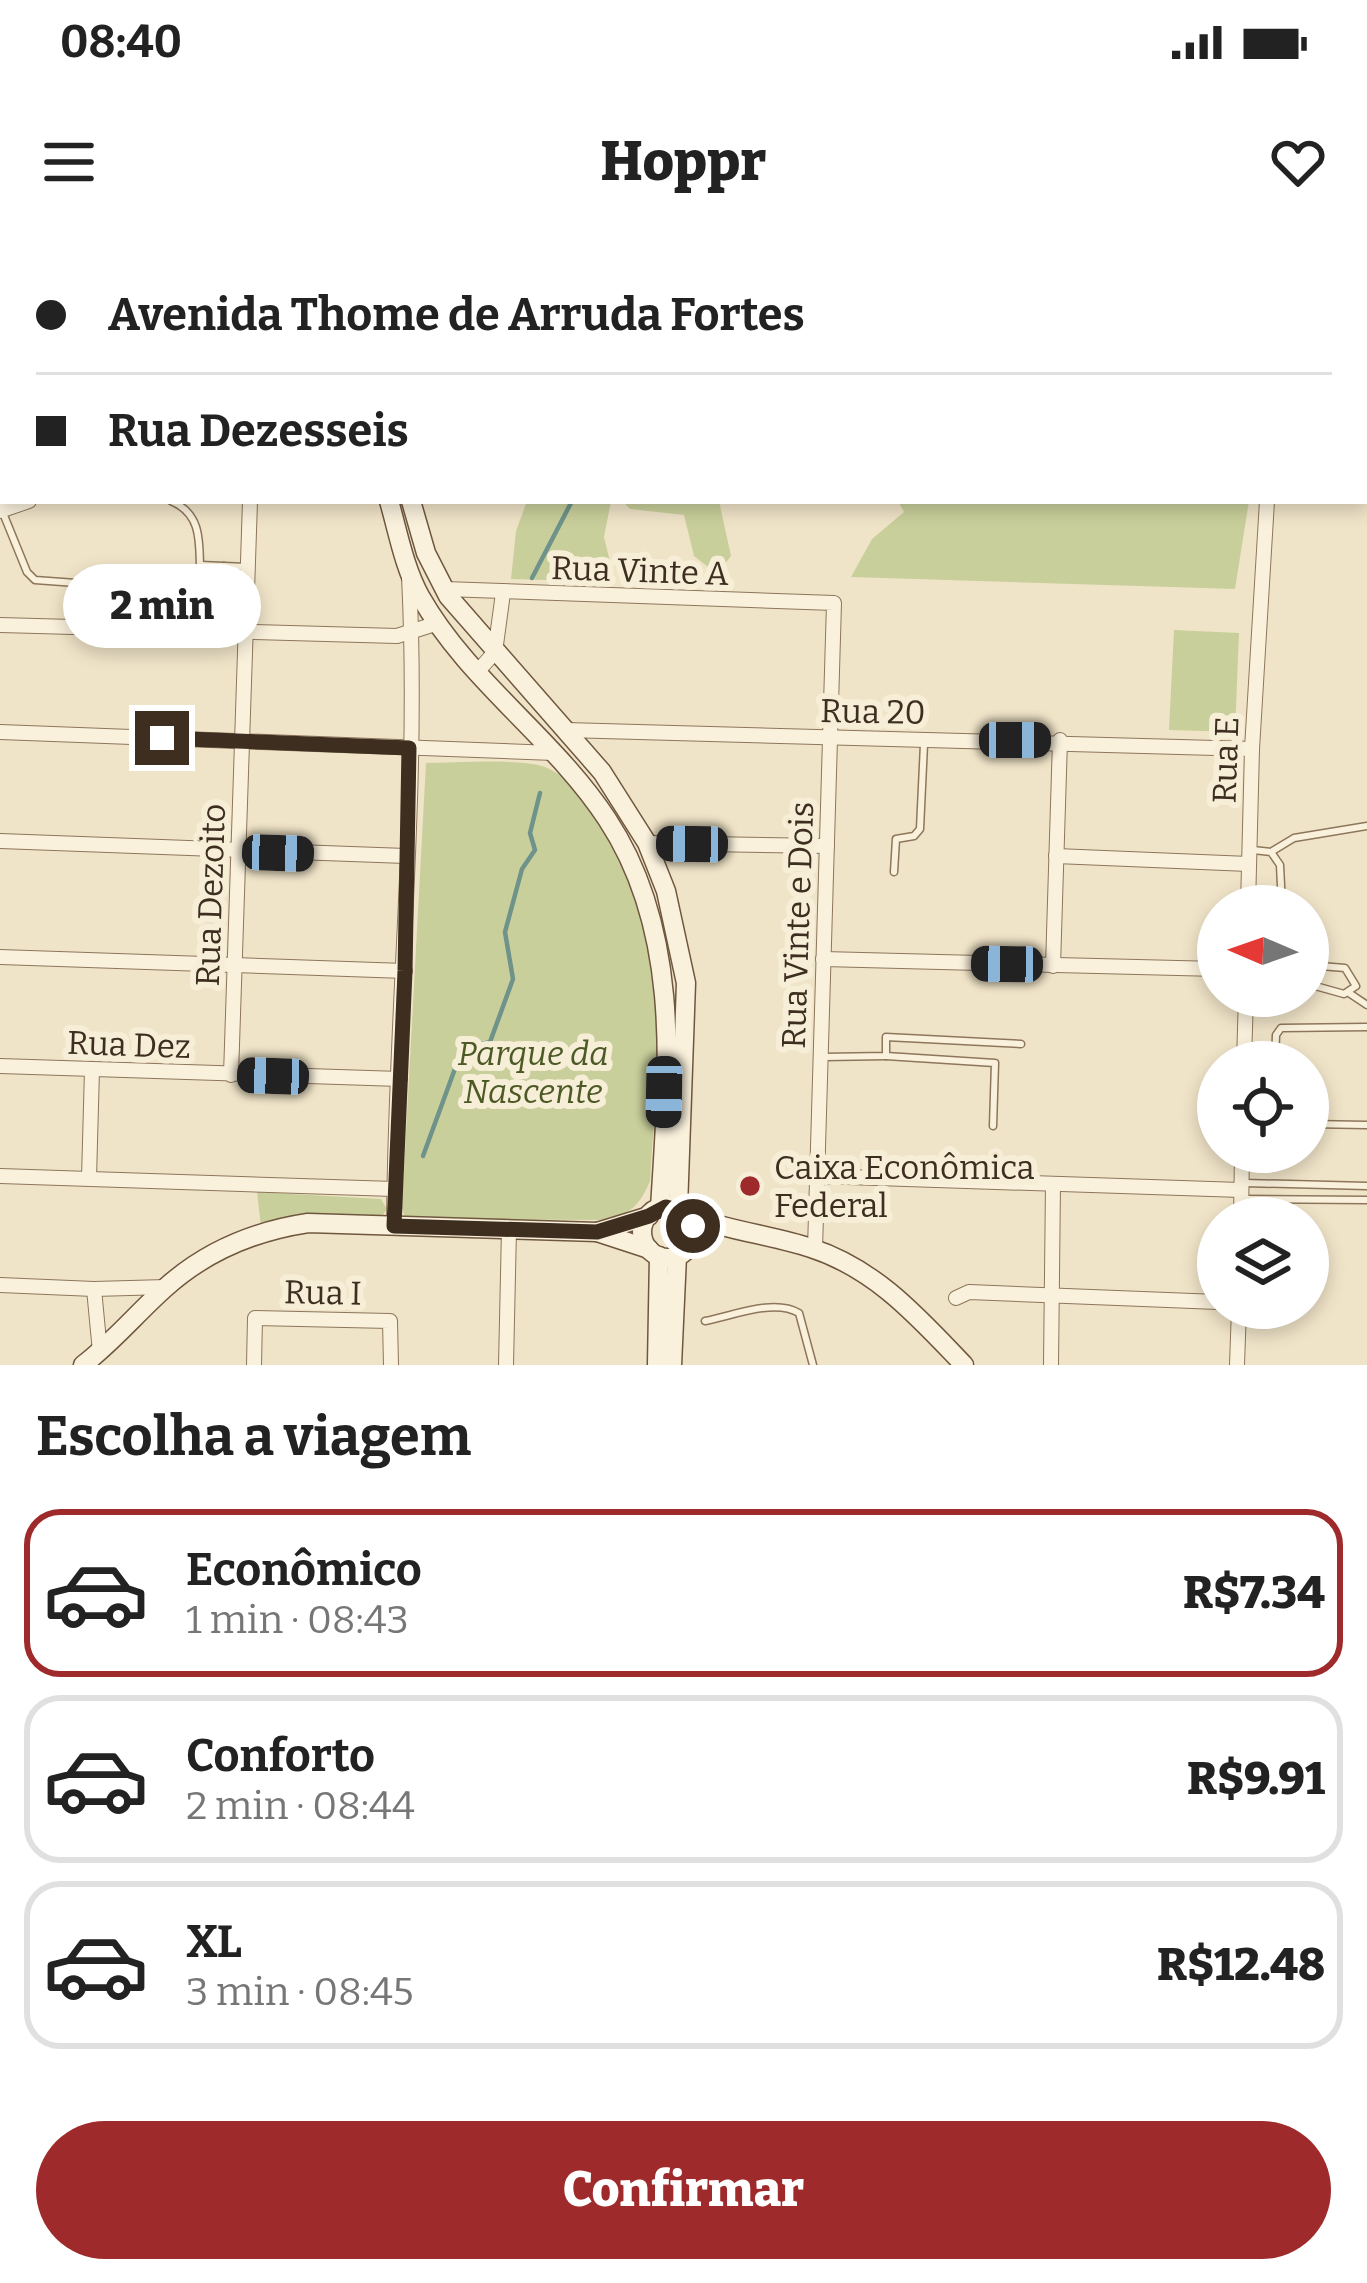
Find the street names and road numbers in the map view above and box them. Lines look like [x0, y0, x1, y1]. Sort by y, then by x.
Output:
street label: Rua Vinte A [550, 548, 730, 594]
street label: Rua 20 [820, 691, 926, 733]
street label: Rua E [1204, 716, 1248, 804]
street label: Rua Vinte e Dois [774, 801, 822, 1049]
street label: Rua Dezoito [188, 803, 234, 987]
street label: Rua Dez [66, 1023, 191, 1067]
street label: Rua I [284, 1272, 362, 1314]

